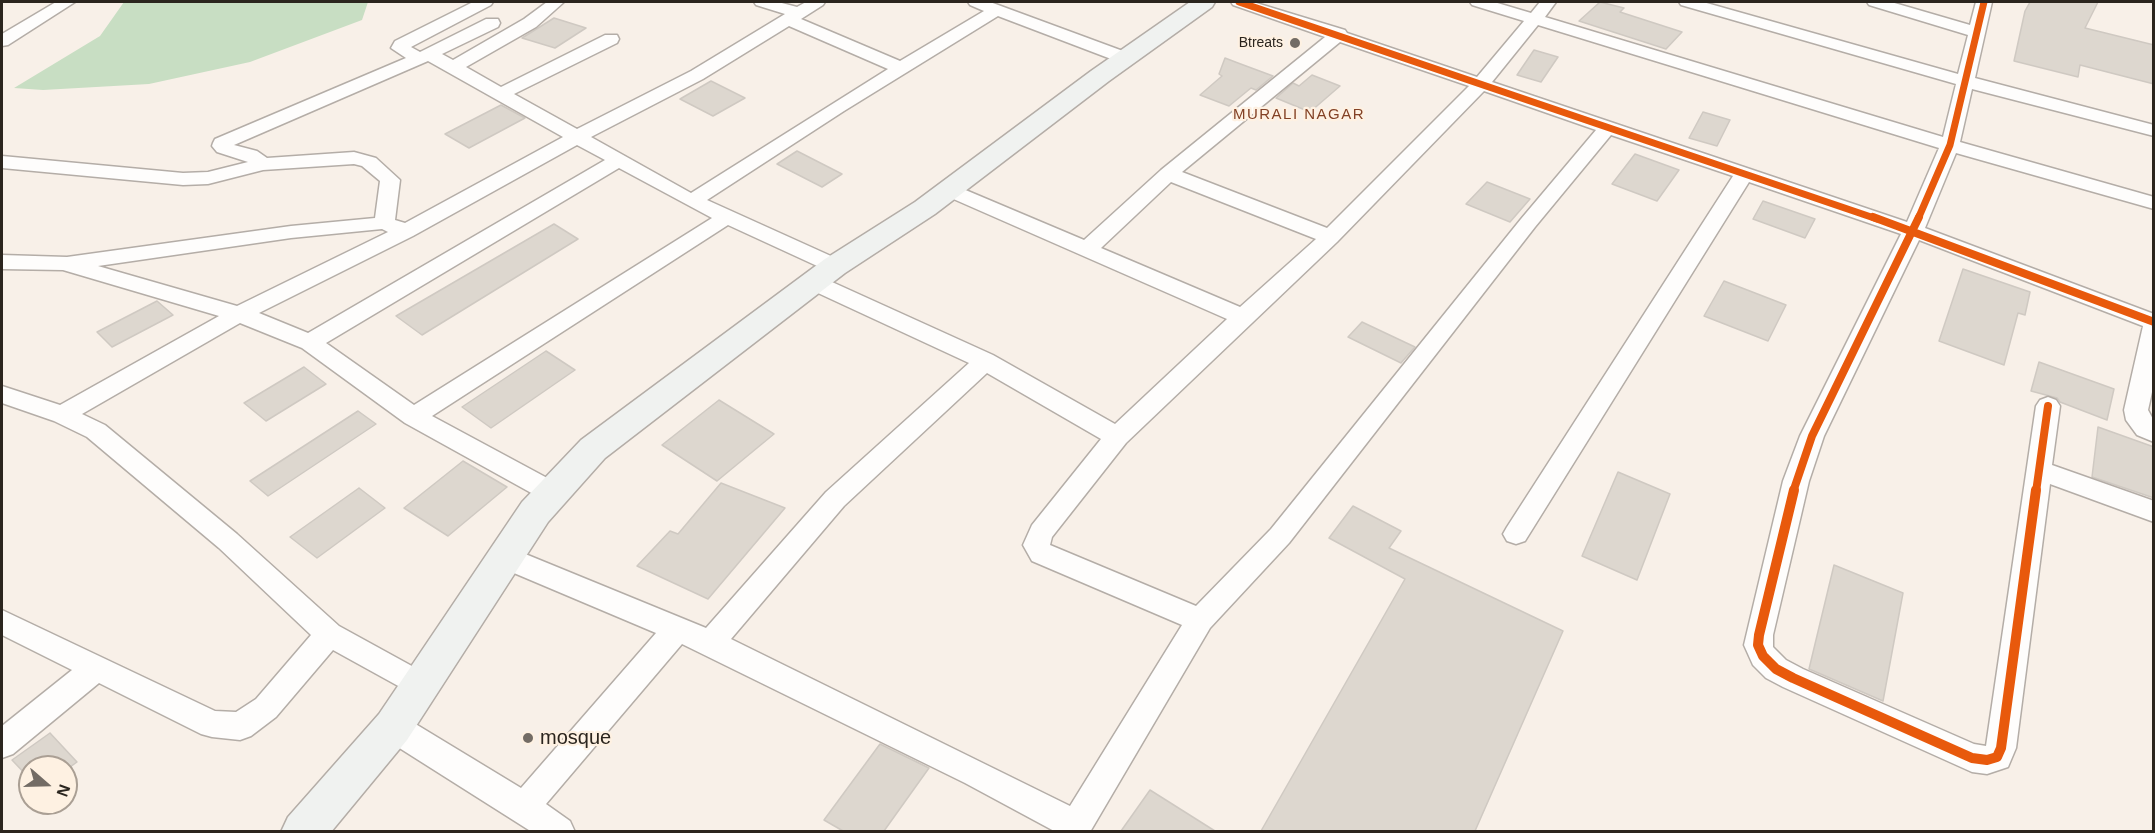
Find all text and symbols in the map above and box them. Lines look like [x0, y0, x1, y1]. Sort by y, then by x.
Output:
place label: Btreats [1239, 35, 1283, 51]
marker: Btreats [1288, 36, 1302, 50]
district label: MURALI NAGAR [1233, 106, 1365, 124]
place label: mosque [540, 726, 611, 750]
marker: mosque [521, 731, 535, 745]
north arrow [18, 755, 78, 815]
text: N [54, 782, 73, 799]

